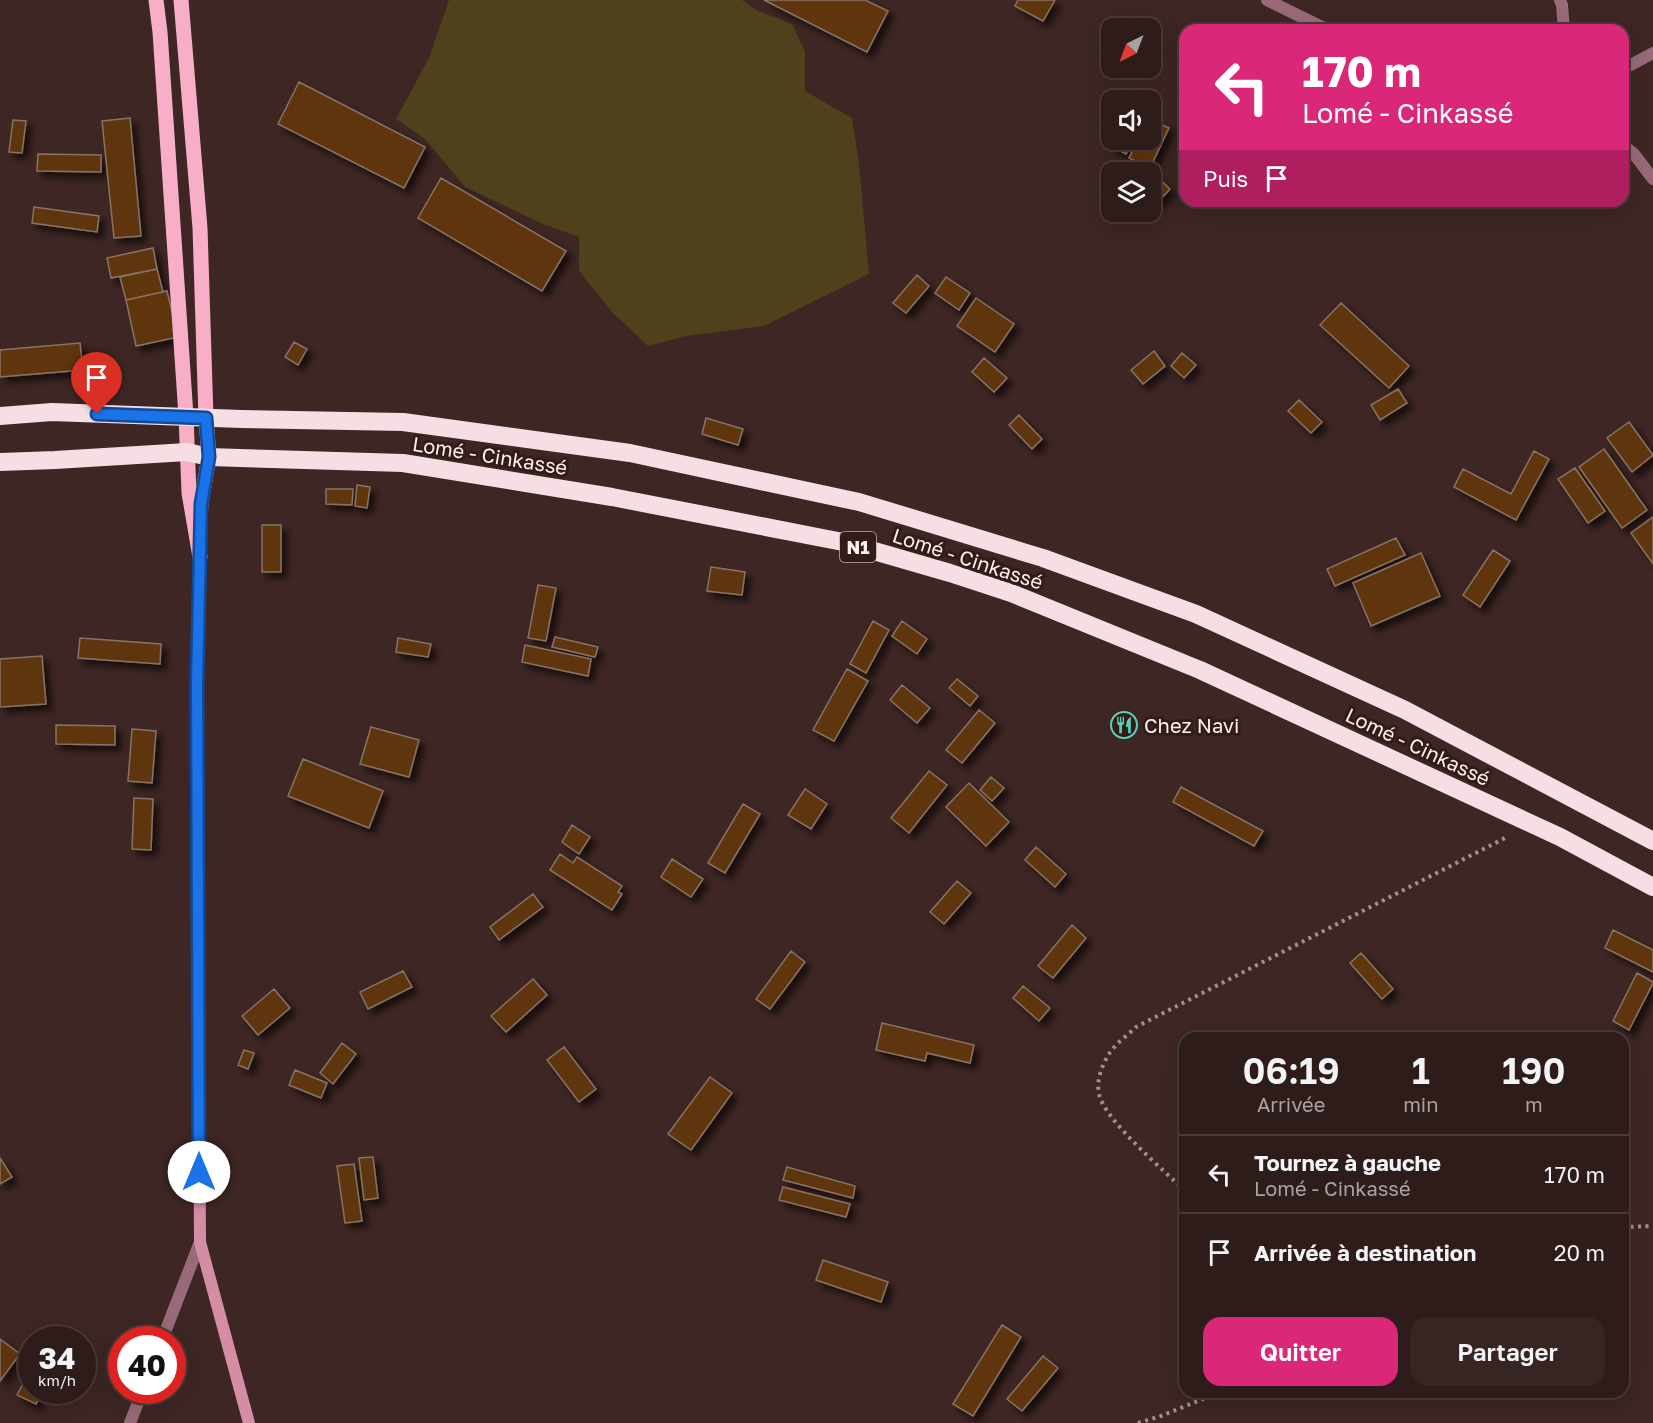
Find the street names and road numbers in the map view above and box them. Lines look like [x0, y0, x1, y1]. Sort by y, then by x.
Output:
street label: Lomé - Cinkassé [411, 431, 569, 479]
street label: Lomé - Cinkassé [890, 522, 1046, 594]
road number: N1 [840, 532, 876, 562]
street label: Lomé - Cinkassé [1342, 702, 1494, 790]

